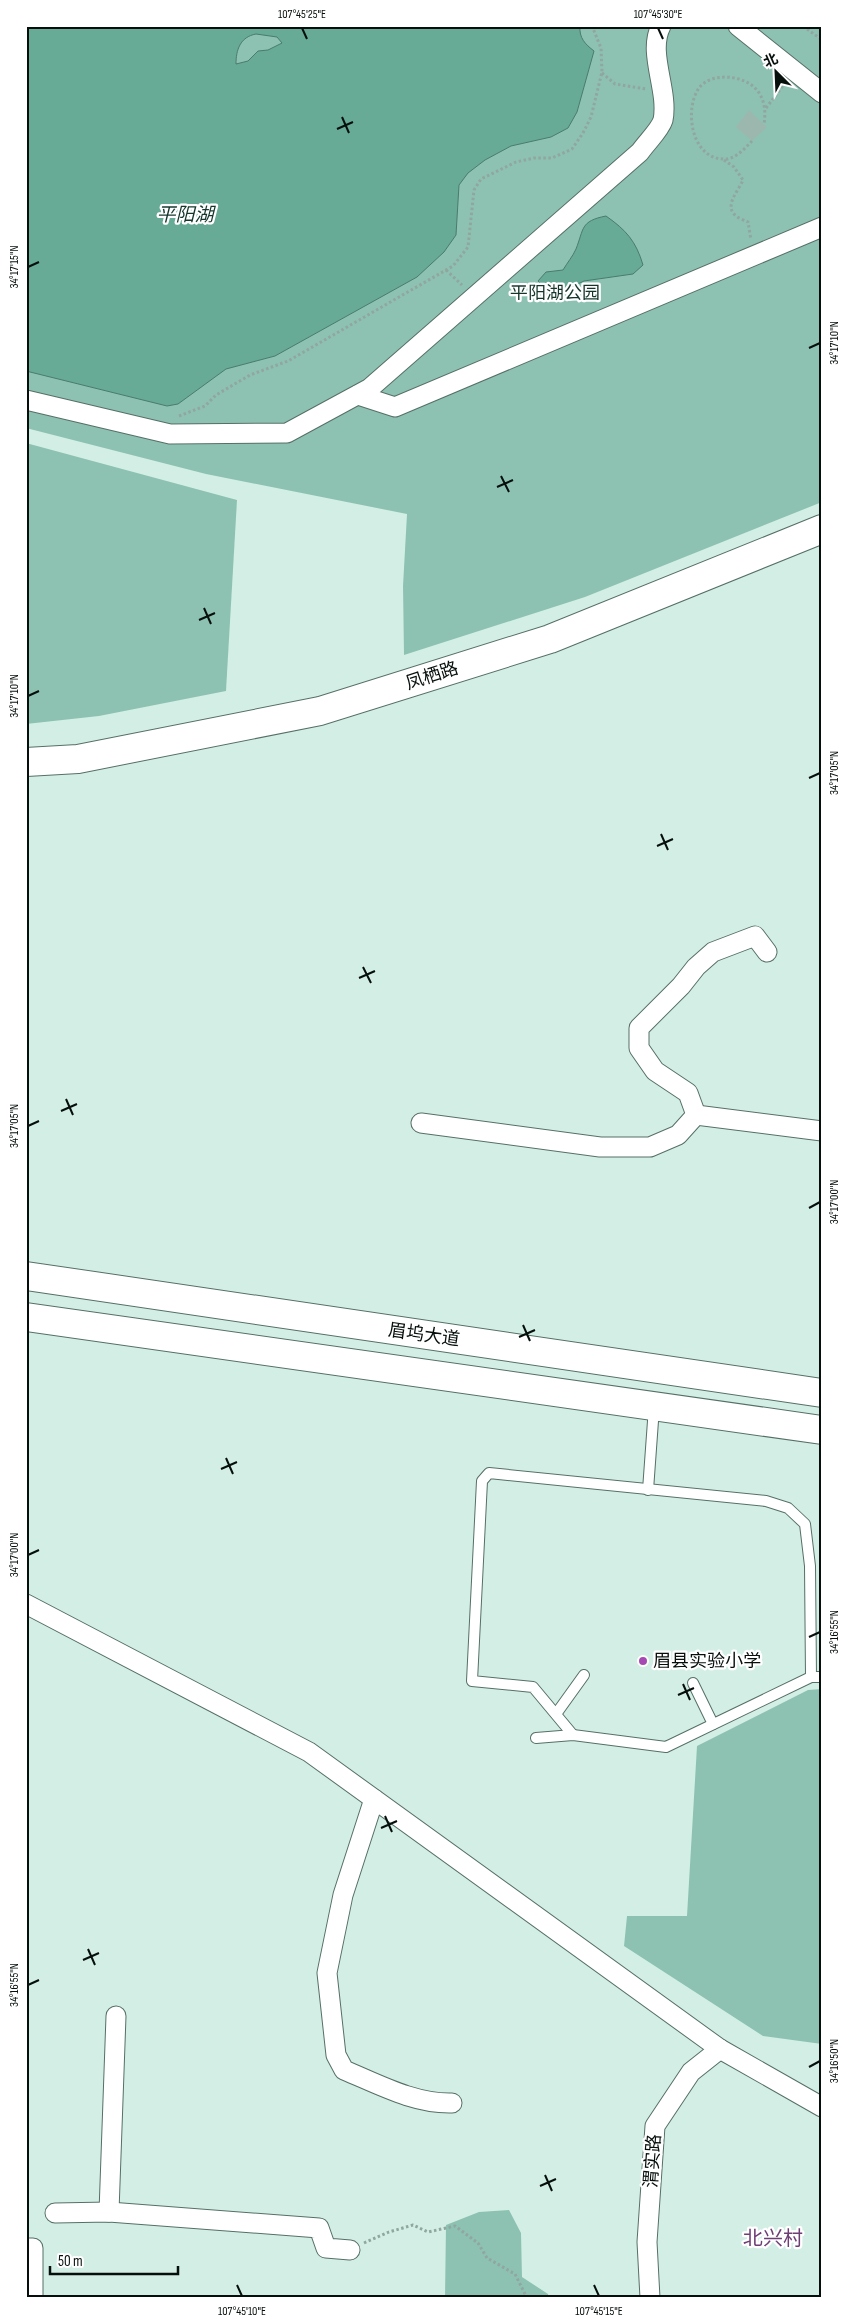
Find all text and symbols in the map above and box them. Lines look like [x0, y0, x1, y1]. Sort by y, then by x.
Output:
text: 107°45'25"E [278, 7, 326, 22]
text: 107°45'30"E [634, 7, 682, 22]
north arrow [750, 48, 800, 98]
text: 北 [761, 50, 781, 71]
water label: 平阳湖 [156, 204, 216, 227]
text: 34°17'15"N [7, 245, 22, 289]
park label: 平阳湖公园 [510, 283, 600, 304]
text: 34°17'10"N [827, 321, 842, 365]
street label: 凤栖路 [403, 658, 461, 694]
text: 34°17'10"N [7, 674, 22, 718]
text: 34°17'05"N [827, 751, 842, 795]
text: 34°17'05"N [7, 1104, 22, 1148]
text: 34°17'00"N [827, 1180, 842, 1224]
street label: 眉坞大道 [387, 1320, 461, 1350]
text: 34°17'00"N [7, 1533, 22, 1577]
text: 34°16'55"N [827, 1610, 842, 1654]
place label: 眉县实验小学 [653, 1651, 761, 1672]
marker: 眉县实验小学 [637, 1655, 649, 1667]
text: 34°16'55"N [7, 1963, 22, 2007]
text: 34°16'50"N [827, 2039, 842, 2083]
street label: 渭实路 [641, 2133, 665, 2189]
district label: 北兴村 [743, 2227, 803, 2251]
scale bar [50, 2244, 178, 2276]
text: 50 m [58, 2252, 83, 2271]
text: 107°45'10"E [218, 2304, 266, 2319]
text: 107°45'15"E [575, 2304, 623, 2319]

